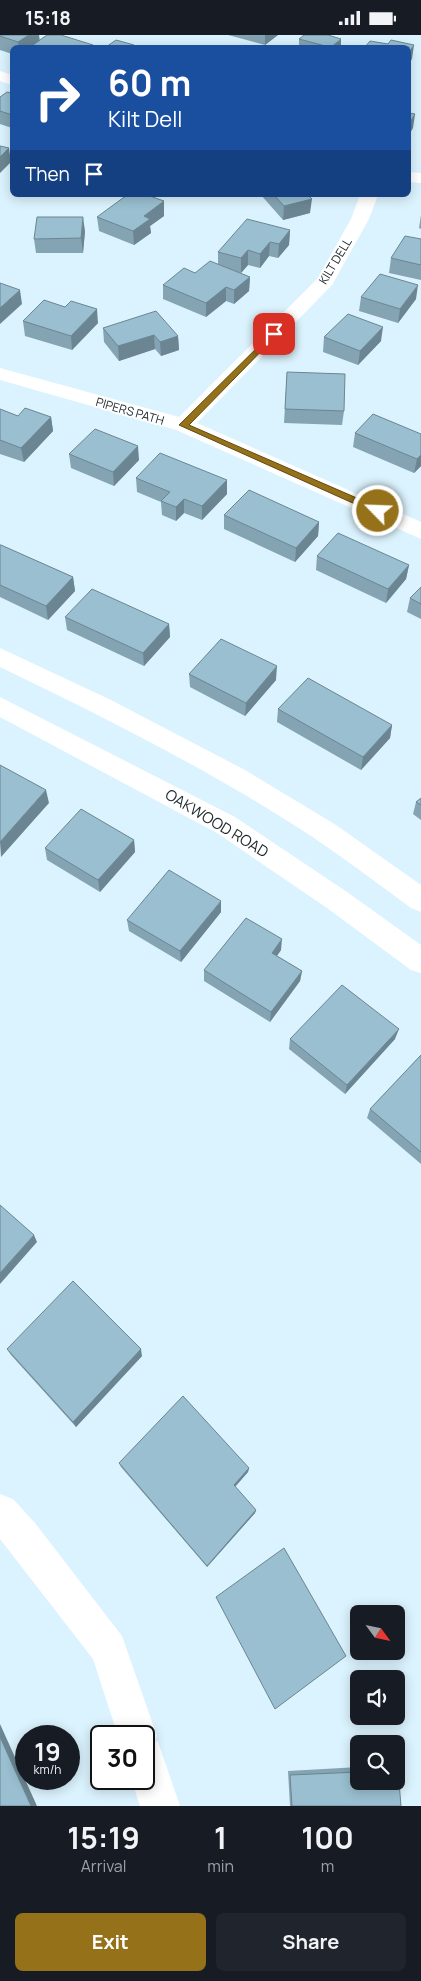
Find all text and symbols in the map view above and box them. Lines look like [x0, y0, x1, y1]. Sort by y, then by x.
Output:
text: 15:18 [25, 5, 71, 31]
text: 60 m [108, 59, 191, 107]
icon: right [25, 65, 90, 130]
text: Kilt Dell [108, 104, 182, 134]
icon: arrive [80, 160, 108, 188]
text: Then [25, 161, 70, 187]
street label: KILT DELL [315, 235, 355, 287]
pin [253, 313, 295, 355]
icon: arrive [260, 320, 288, 348]
street label: PIPERS PATH [94, 393, 166, 429]
position arrow [351, 484, 403, 536]
street label: OAKWOOD ROAD [161, 784, 273, 862]
north arrow [350, 1605, 405, 1660]
map controls [350, 1605, 405, 1790]
button: sound [350, 1670, 405, 1725]
speed limit sign: 30 [90, 1725, 155, 1790]
text: 19 [34, 1734, 61, 1769]
button: search [350, 1735, 405, 1790]
text: km/h [34, 1761, 61, 1778]
text: 15:19 [67, 1817, 140, 1858]
text: 1 [214, 1817, 227, 1858]
text: 100 [301, 1817, 354, 1858]
text: Arrival [81, 1855, 126, 1877]
text: min [207, 1855, 234, 1877]
text: m [321, 1855, 334, 1877]
button: Exit [15, 1913, 206, 1971]
button: Share [216, 1913, 406, 1971]

